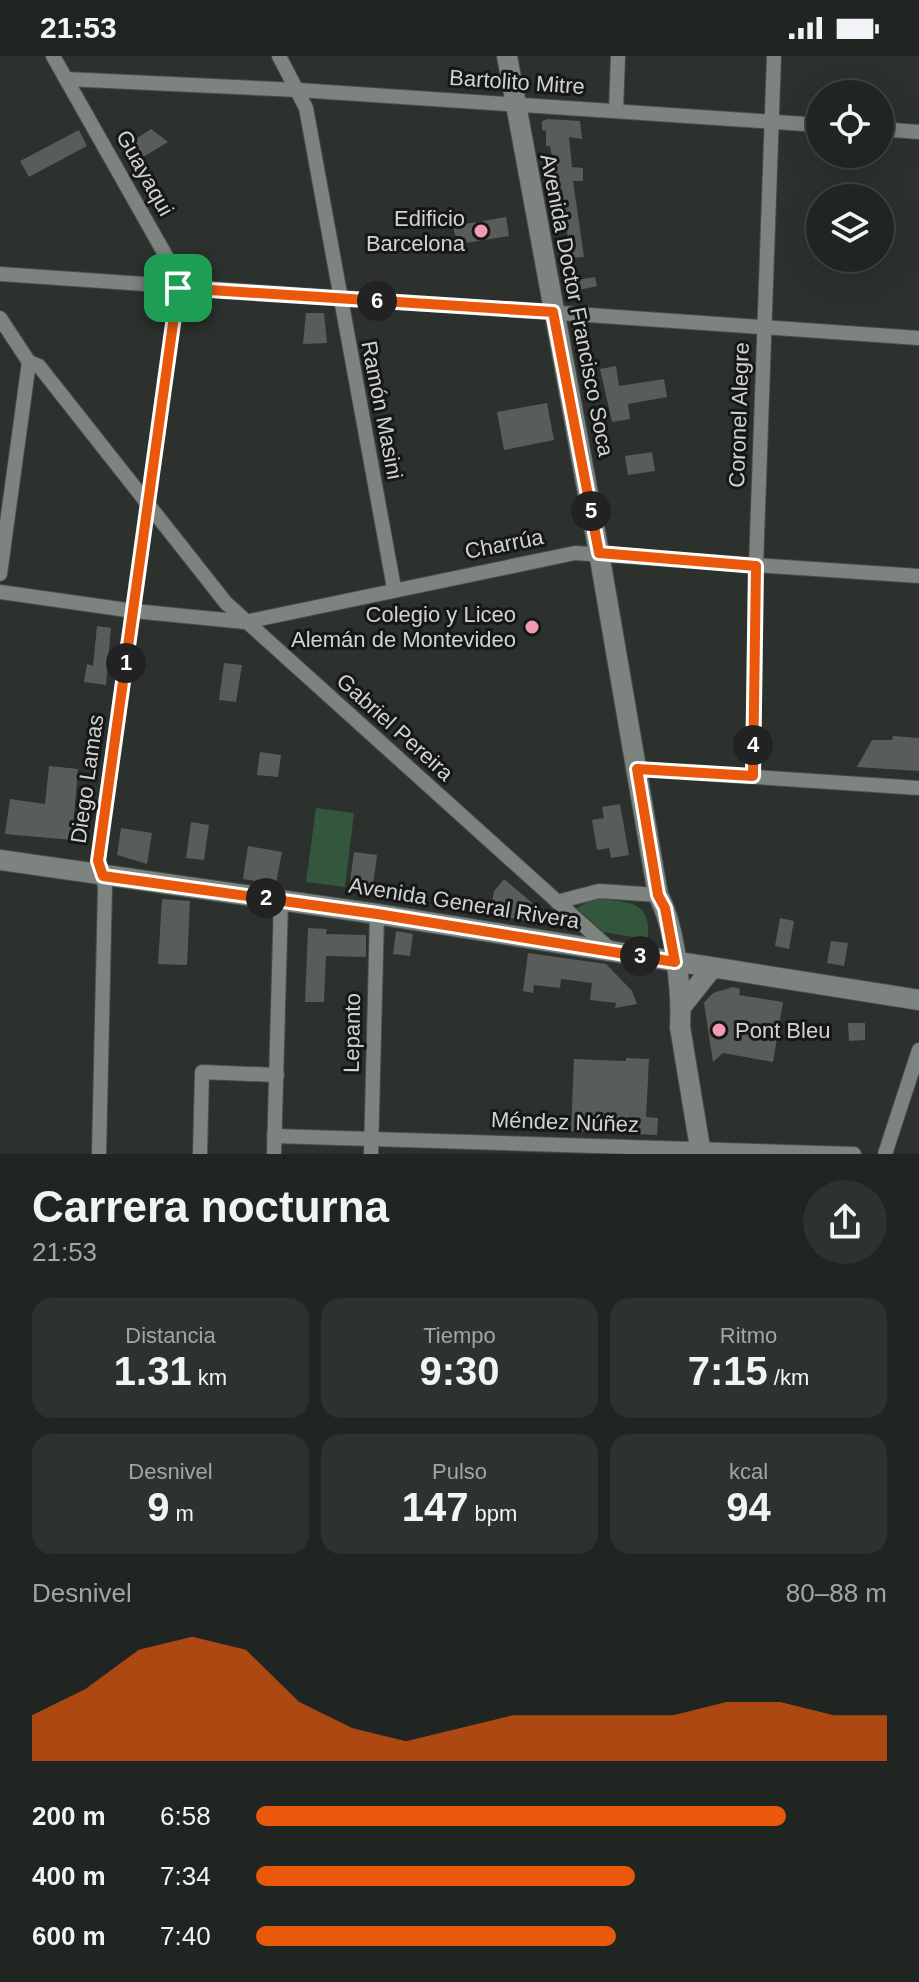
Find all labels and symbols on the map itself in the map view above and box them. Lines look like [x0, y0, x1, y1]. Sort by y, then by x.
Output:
street label: Bartolito Mitre [448, 65, 586, 99]
street label: Guayaqui [111, 126, 179, 220]
street label: Avenida Doctor Francisco Soca [535, 152, 619, 459]
place label: Edificio Barcelona [366, 206, 466, 256]
marker: Edificio Barcelona [472, 222, 490, 240]
pin [144, 254, 212, 322]
pin: 6 [357, 281, 397, 321]
street label: Ramón Masini [356, 339, 408, 481]
street label: Coronel Alegre [724, 342, 754, 488]
pin: 5 [571, 491, 611, 531]
street label: Charrúa [463, 524, 546, 564]
place label: Colegio y Liceo Alemán de Montevideo [291, 602, 516, 652]
marker: Colegio y Liceo Alemán de Montevideo [523, 618, 541, 636]
pin: 1 [106, 643, 146, 683]
street label: Gabriel Pereira [332, 668, 459, 786]
street label: Diego Lamas [66, 713, 108, 845]
pin: 4 [733, 725, 773, 765]
street label: Avenida General Rivera [347, 872, 582, 934]
pin: 2 [246, 878, 286, 918]
pin: 3 [620, 936, 660, 976]
street label: Lepanto [339, 993, 365, 1073]
place label: Pont Bleu [735, 1018, 830, 1043]
marker: Pont Bleu [710, 1021, 728, 1039]
street label: Méndez Núñez [491, 1107, 639, 1137]

